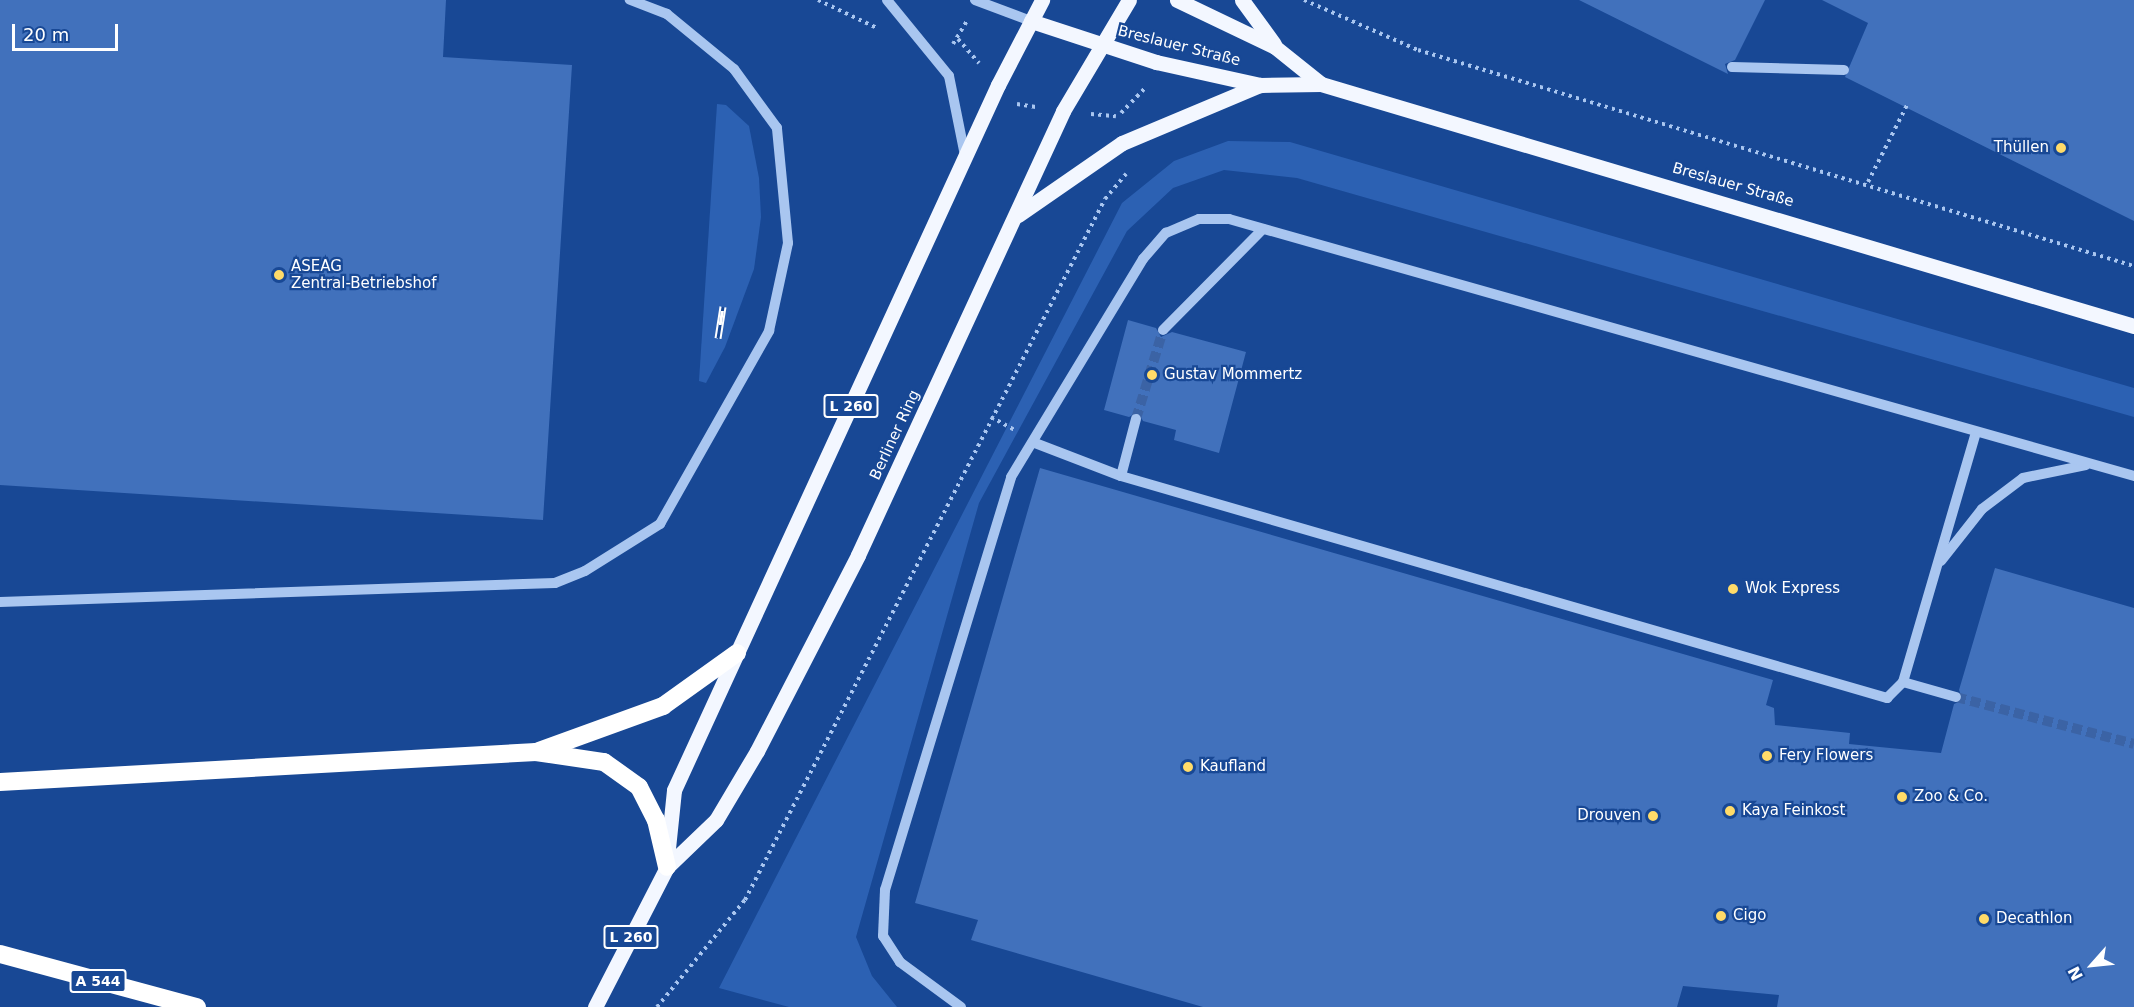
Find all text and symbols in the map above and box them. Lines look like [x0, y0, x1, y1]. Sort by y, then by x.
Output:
scale bar [15, 12, 122, 50]
street label: Breslauer Straße [1116, 22, 1242, 70]
text: 20 m [23, 24, 69, 45]
place label: Thüllen [1994, 139, 2049, 157]
marker: Thüllen [2054, 141, 2068, 155]
street label: Breslauer Straße [1670, 159, 1796, 211]
place label: ASEAG Zentral-Betriebshof [291, 257, 437, 292]
marker: ASEAG Zentral-Betriebshof [272, 268, 286, 282]
place label: Gustav Mommertz [1164, 366, 1302, 384]
marker: Gustav Mommertz [1145, 368, 1159, 382]
street label: Berliner Ring [866, 387, 924, 483]
road number: L 260 [822, 395, 880, 417]
place label: Wok Express [1745, 580, 1840, 598]
marker: Wok Express [1726, 582, 1740, 596]
place label: Fery Flowers [1779, 747, 1873, 765]
marker: Fery Flowers [1760, 749, 1774, 763]
place label: Kaufland [1200, 758, 1266, 776]
marker: Kaufland [1181, 760, 1195, 774]
place label: Zoo & Co. [1914, 788, 1988, 806]
marker: Zoo & Co. [1895, 790, 1909, 804]
place label: Kaya Feinkost [1742, 802, 1845, 820]
marker: Kaya Feinkost [1723, 804, 1737, 818]
place label: Drouven [1577, 807, 1641, 825]
marker: Drouven [1646, 809, 1660, 823]
place label: Cigo [1733, 907, 1766, 925]
marker: Cigo [1714, 909, 1728, 923]
place label: Decathlon [1996, 910, 2072, 928]
marker: Decathlon [1977, 912, 1991, 926]
road number: L 260 [602, 926, 660, 948]
north arrow [2062, 935, 2122, 995]
text: N [2064, 963, 2087, 984]
road number: A 544 [70, 970, 126, 992]

